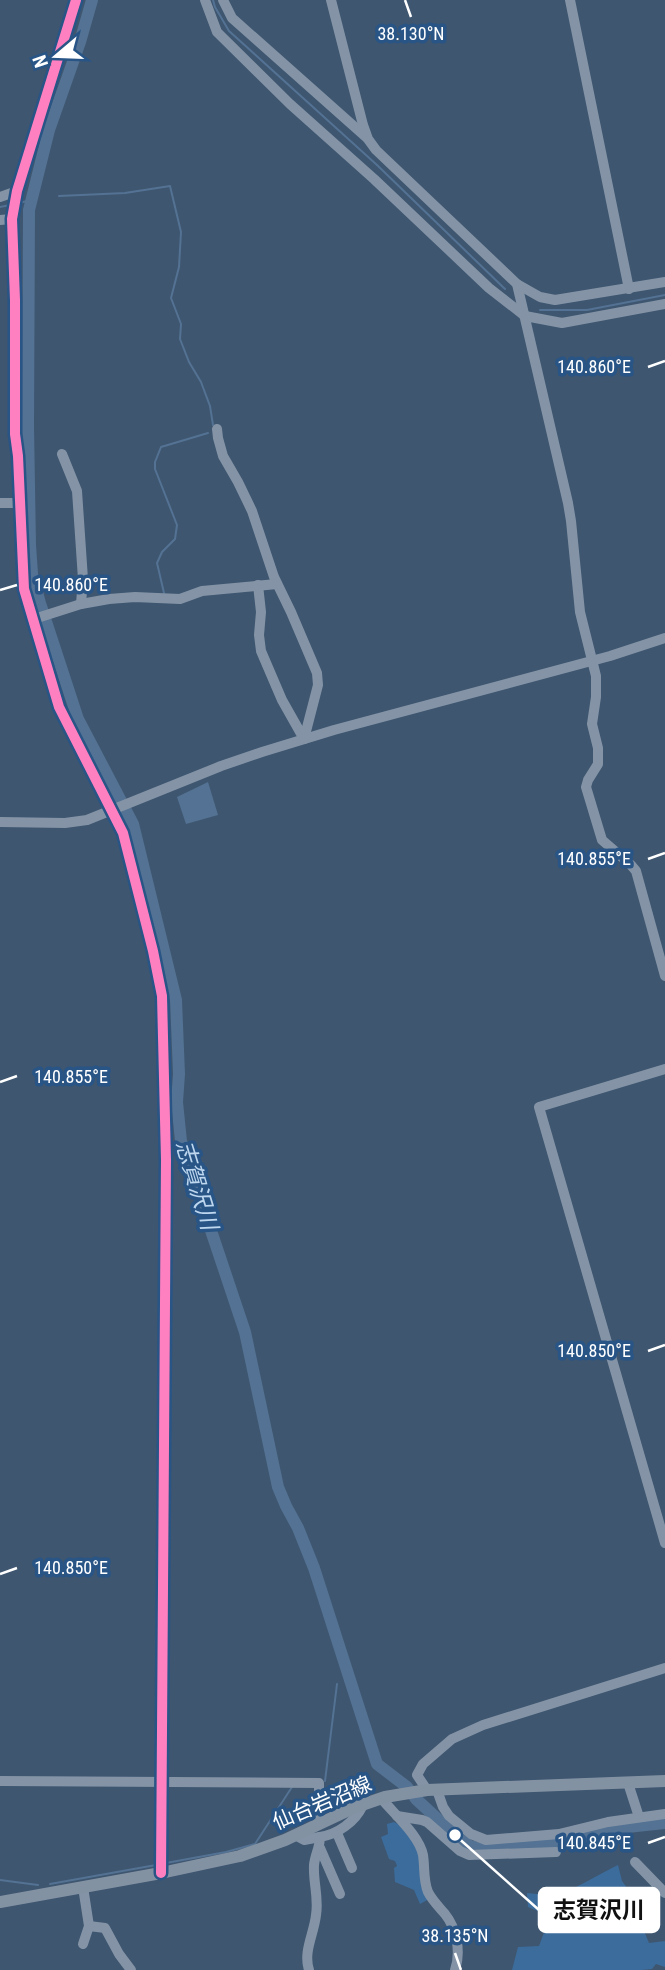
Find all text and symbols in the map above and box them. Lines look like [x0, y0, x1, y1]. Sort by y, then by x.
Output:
north arrow [21, 21, 91, 91]
text: 38.130°N [377, 23, 445, 44]
text: N [28, 52, 53, 71]
text: 140.860°E [557, 356, 631, 377]
text: 140.860°E [34, 574, 108, 595]
text: 140.855°E [557, 848, 631, 869]
text: 140.855°E [34, 1066, 108, 1087]
water label: 志賀沢川 [170, 1137, 224, 1236]
text: 140.850°E [557, 1340, 631, 1361]
text: 140.850°E [34, 1557, 108, 1578]
street label: 仙台岩沼線 [269, 1771, 375, 1835]
text: 140.845°E [557, 1832, 631, 1853]
callout: 志賀沢川 [539, 1888, 659, 1932]
text: 志賀沢川 [553, 1897, 645, 1924]
text: 38.135°N [421, 1925, 489, 1946]

